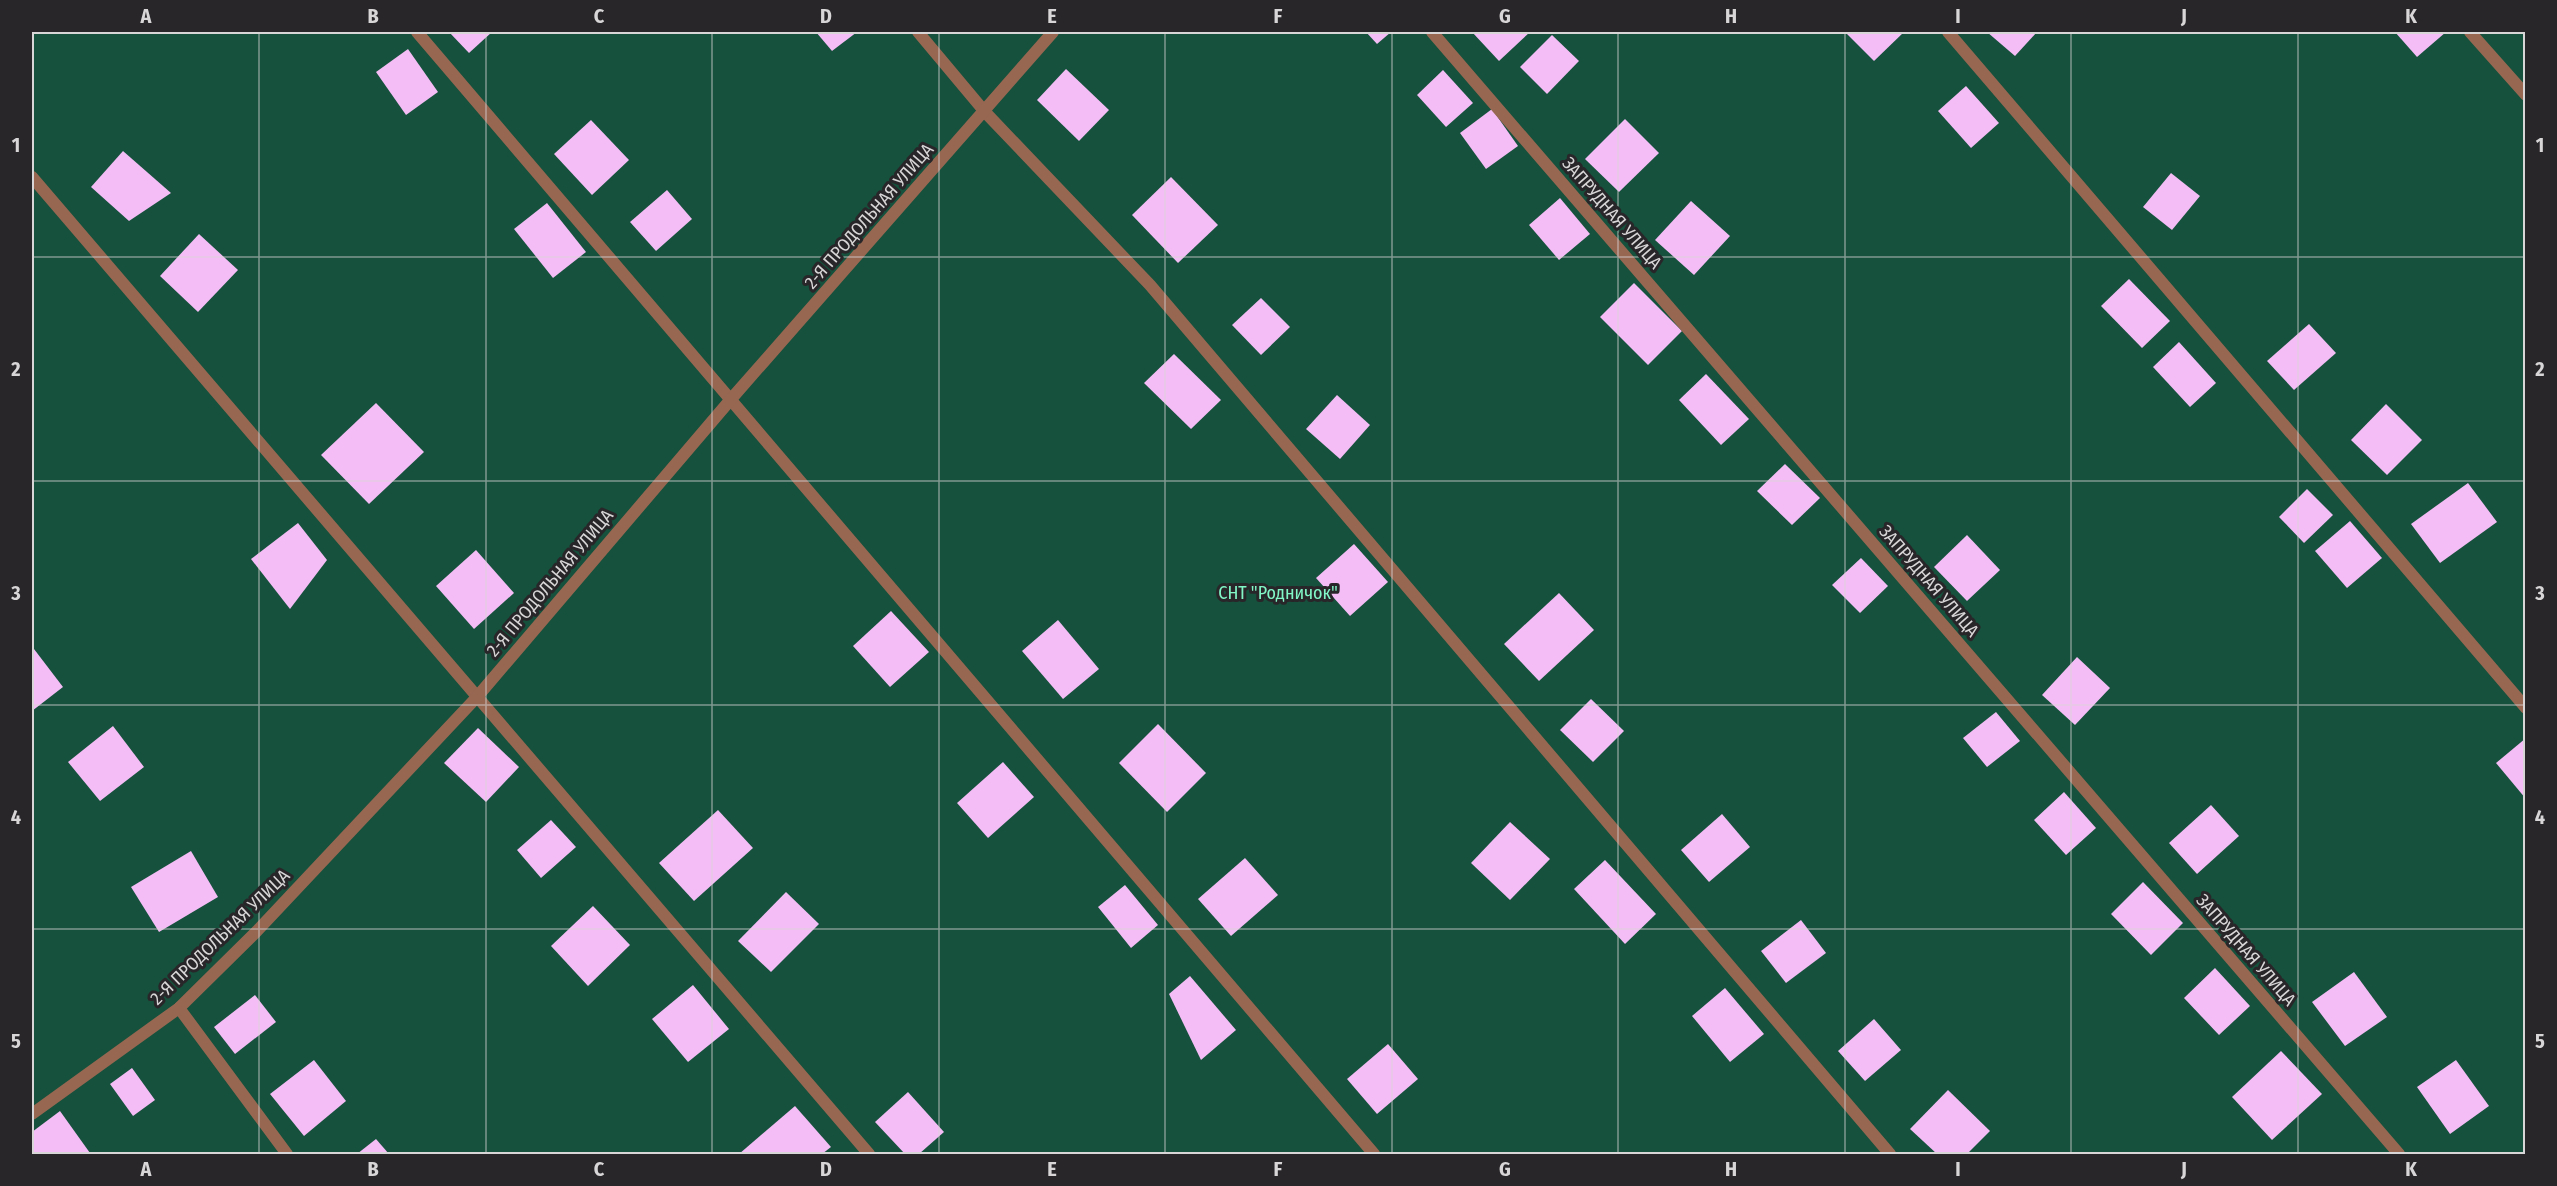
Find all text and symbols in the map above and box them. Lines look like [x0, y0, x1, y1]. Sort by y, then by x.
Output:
text: A [140, 4, 153, 28]
text: B [367, 4, 379, 28]
text: C [594, 4, 605, 28]
text: D [820, 4, 832, 28]
text: E [1047, 4, 1057, 28]
text: F [1274, 4, 1283, 28]
text: G [1499, 4, 1511, 28]
text: H [1725, 4, 1737, 28]
text: I [1955, 4, 1961, 28]
text: J [2180, 4, 2187, 28]
text: K [2405, 4, 2417, 28]
text: 1 [12, 133, 20, 157]
text: 1 [2536, 133, 2544, 157]
street label: 2-Я ПРОДОЛЬНАЯ УЛИЦА [800, 138, 938, 293]
street label: ЗАПРУДНАЯ УЛИЦА [1557, 153, 1667, 274]
text: 2 [10, 357, 21, 381]
text: 2 [2534, 357, 2545, 381]
street label: 2-Я ПРОДОЛЬНАЯ УЛИЦА [482, 505, 618, 661]
street label: ЗАПРУДНАЯ УЛИЦА [1874, 521, 1984, 642]
text: 3 [10, 581, 21, 605]
text: 3 [2534, 581, 2545, 605]
park label: СНТ "Родничок" [1218, 582, 1338, 604]
text: 4 [11, 805, 21, 829]
text: 4 [2535, 805, 2545, 829]
street label: 2-Я ПРОДОЛЬНАЯ УЛИЦА [146, 864, 295, 1009]
street label: ЗАПРУДНАЯ УЛИЦА [2191, 890, 2301, 1011]
text: 5 [11, 1029, 21, 1053]
text: 5 [2535, 1029, 2545, 1053]
text: A [140, 1157, 153, 1181]
text: B [367, 1157, 379, 1181]
text: C [594, 1157, 605, 1181]
text: D [820, 1157, 832, 1181]
text: E [1047, 1157, 1057, 1181]
text: F [1274, 1157, 1283, 1181]
text: G [1499, 1157, 1511, 1181]
text: H [1725, 1157, 1737, 1181]
text: I [1955, 1157, 1961, 1181]
text: J [2180, 1157, 2187, 1181]
text: K [2405, 1157, 2417, 1181]

